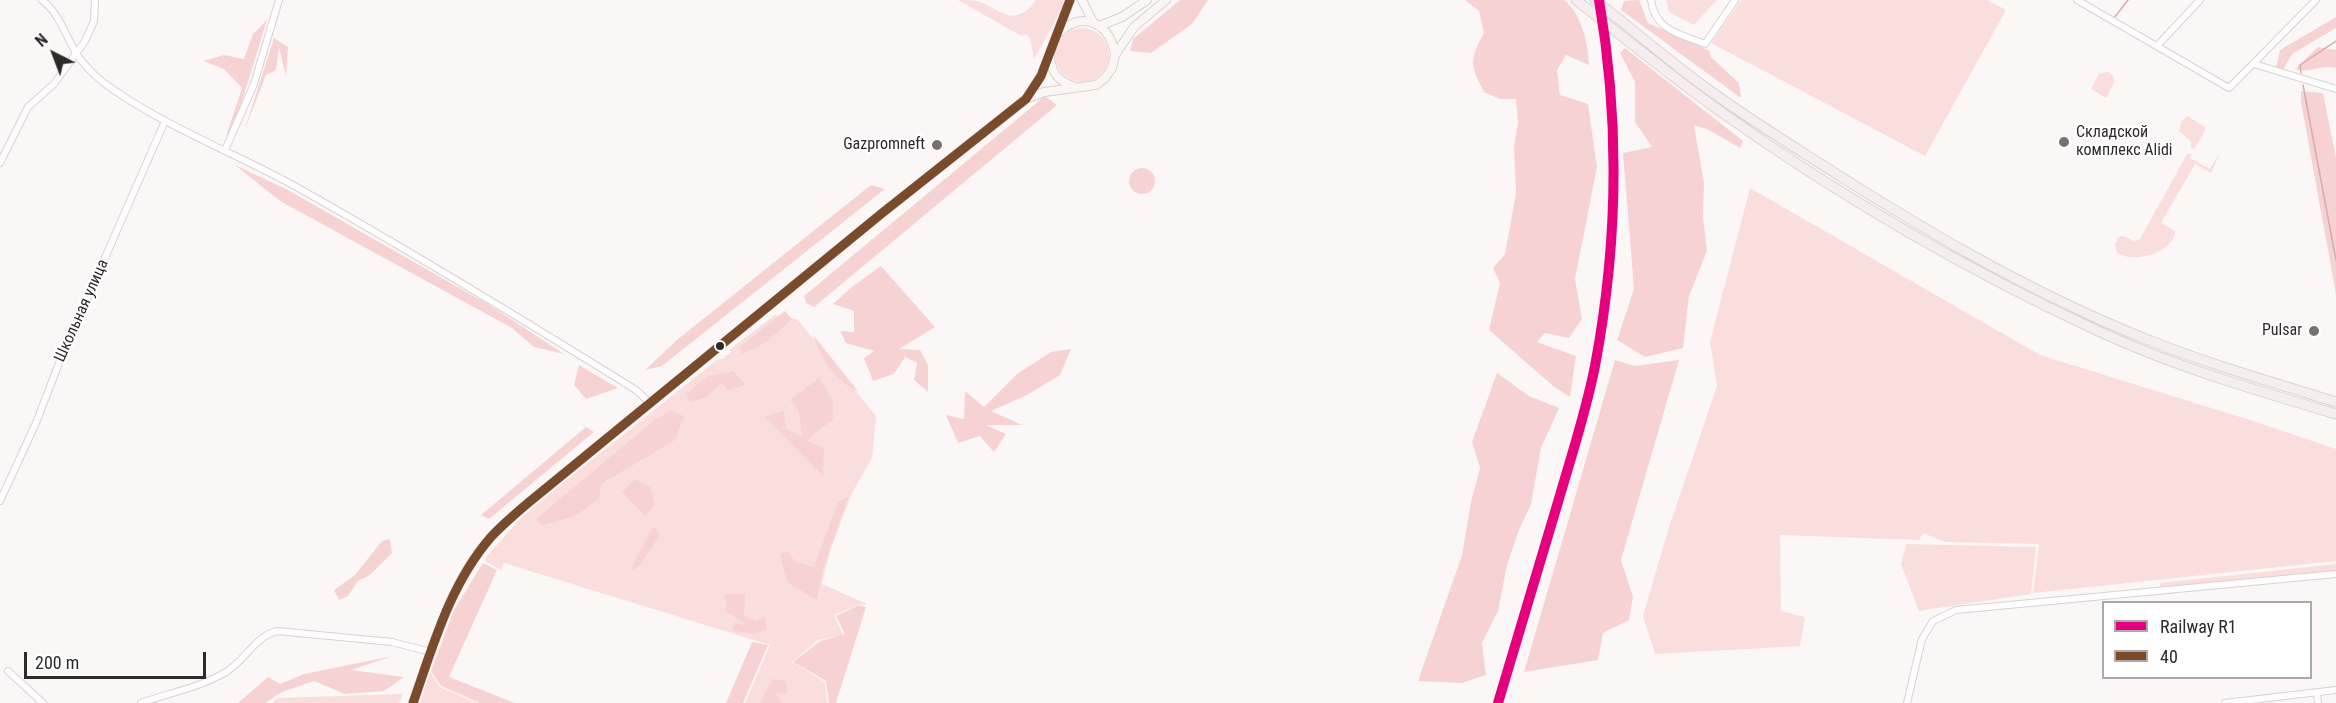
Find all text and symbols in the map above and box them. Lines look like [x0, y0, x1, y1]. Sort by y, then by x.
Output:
north arrow [24, 24, 84, 84]
text: N [32, 30, 52, 51]
place label: Складской комплекс Alidi [2076, 123, 2173, 161]
place label: Gazpromneft [843, 135, 925, 155]
marker: Складской комплекс Alidi [2057, 135, 2071, 149]
marker: Gazpromneft [930, 138, 944, 152]
street label: Школьная улица [51, 257, 113, 365]
place label: Pulsar [2262, 321, 2302, 341]
marker: Pulsar [2307, 324, 2321, 338]
unlabelled marker [714, 340, 726, 352]
legend [2102, 601, 2312, 679]
text: Railway R1 [2160, 616, 2237, 637]
scale bar [27, 640, 208, 678]
text: 40 [2160, 646, 2178, 667]
text: 200 m [35, 652, 79, 673]

